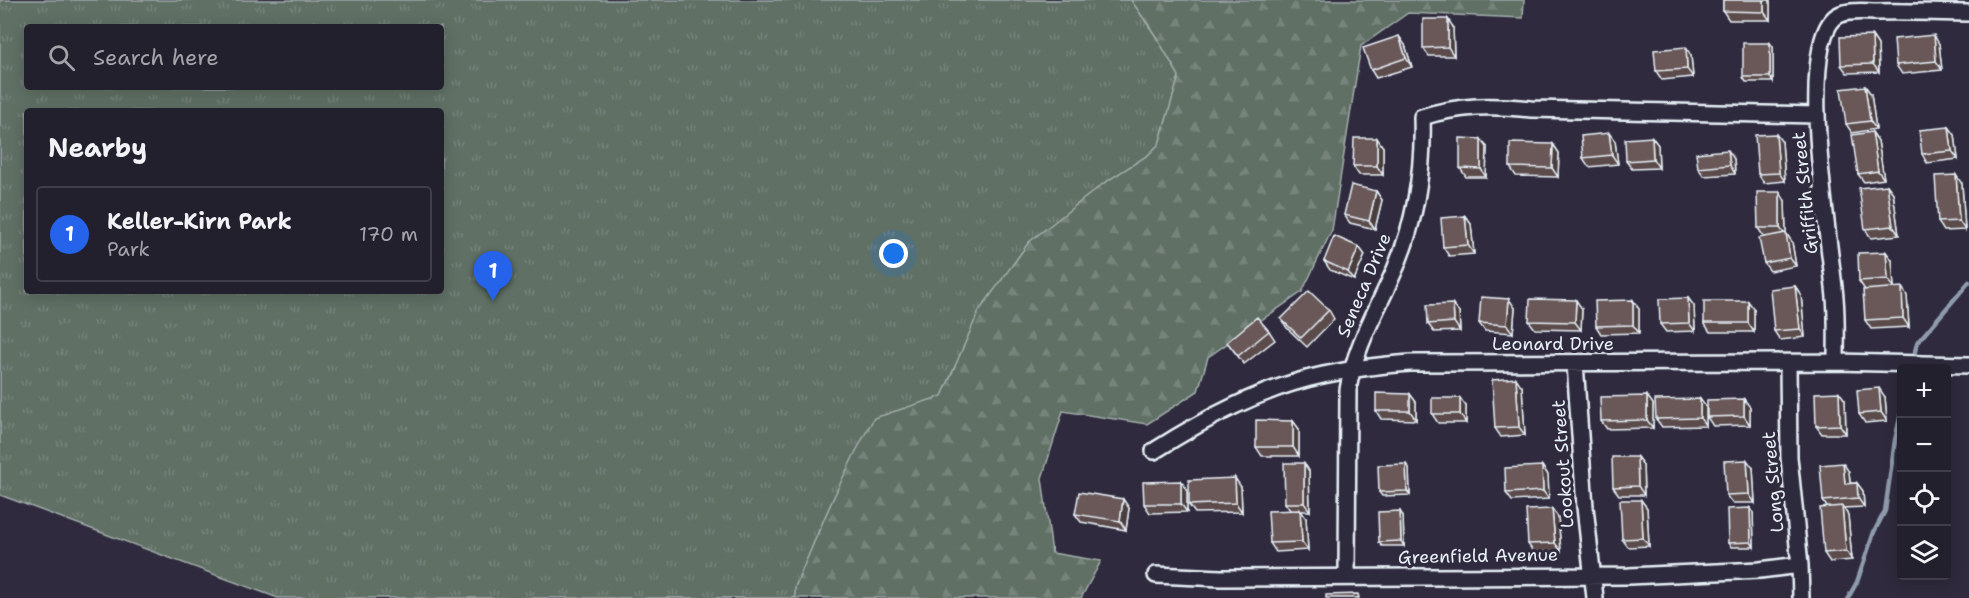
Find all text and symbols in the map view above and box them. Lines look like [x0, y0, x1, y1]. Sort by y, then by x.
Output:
search box [24, 24, 444, 90]
icon: search [45, 41, 78, 74]
text: Search here [93, 43, 219, 72]
text: Nearby [48, 130, 147, 165]
street label: Griffith Street [1787, 130, 1823, 255]
text: Keller-Kirn Park [107, 207, 292, 236]
text: 1 [65, 221, 74, 247]
text: 170 m [359, 221, 418, 247]
street label: Seneca Drive [1331, 229, 1397, 341]
text: Park [107, 236, 150, 262]
your location [879, 239, 908, 268]
pin: 1 [474, 252, 512, 301]
street label: Leonard Drive [1492, 332, 1614, 356]
map controls [1897, 364, 1951, 580]
button: + [1897, 364, 1951, 418]
street label: Lookout Street [1547, 399, 1579, 529]
button: − [1897, 418, 1951, 472]
street label: Long Street [1757, 430, 1789, 533]
button: locate [1897, 472, 1951, 526]
button: layers [1897, 526, 1951, 580]
street label: Greenfield Avenue [1398, 543, 1558, 569]

